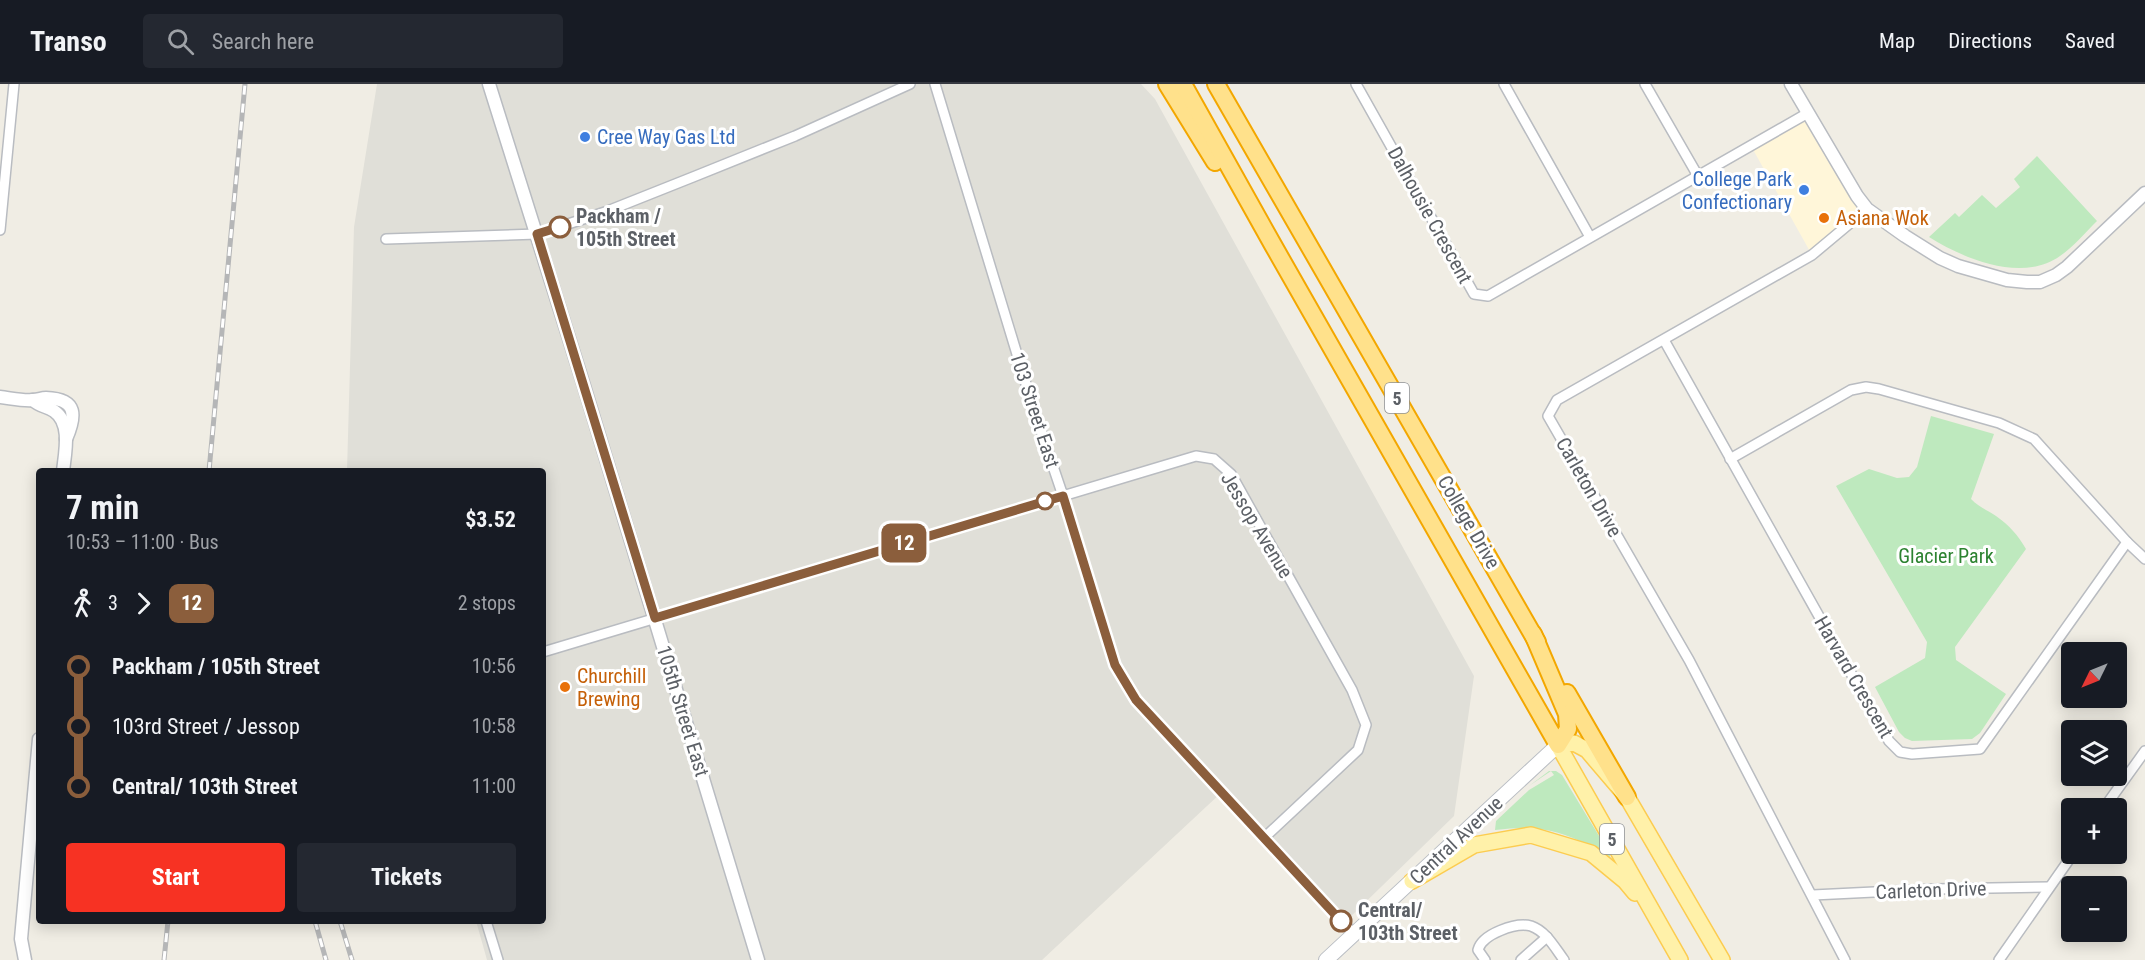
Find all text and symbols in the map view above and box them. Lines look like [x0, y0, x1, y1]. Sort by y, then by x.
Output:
search box [143, 14, 563, 68]
text: Transo [30, 25, 107, 58]
icon: search [164, 25, 197, 58]
text: Search here [212, 29, 314, 54]
text: Map [1879, 29, 1915, 53]
text: Directions [1948, 29, 2032, 53]
text: Saved [2065, 29, 2115, 53]
place label: Cree Way Gas Ltd [597, 125, 735, 149]
marker: Cree Way Gas Ltd [578, 130, 592, 144]
street label: Dalhousie Crescent [1383, 142, 1478, 288]
place label: College Park Confectionary [1682, 167, 1792, 214]
marker: College Park Confectionary [1797, 183, 1811, 197]
place label: Packham / 105th Street [576, 204, 676, 251]
place label: Asiana Wok [1836, 206, 1929, 230]
marker: Asiana Wok [1817, 211, 1831, 225]
marker: Packham / 105th Street [549, 216, 571, 238]
street label: 103 Street East [1005, 349, 1065, 471]
road number: 5 [1385, 383, 1409, 413]
street label: Carleton Drive [1551, 433, 1627, 541]
street label: Jessop Avenue [1216, 468, 1298, 582]
street label: College Drive [1433, 471, 1505, 573]
text: 7 min [66, 488, 139, 527]
unlabelled marker [1036, 492, 1054, 510]
text: $3.52 [465, 507, 516, 532]
line badge: 12 [877, 524, 931, 562]
text: 10:53 – 11:00 · Bus [66, 530, 219, 554]
text: 12 [893, 531, 915, 555]
park label: Glacier Park [1898, 544, 1994, 568]
icon: walk [66, 587, 99, 620]
icon: forward [127, 587, 160, 620]
text: 3 [108, 591, 118, 615]
text: 12 [181, 591, 202, 615]
text: 2 stops [458, 591, 516, 615]
street label: Harvard Crescent [1809, 612, 1899, 742]
north arrow [2061, 642, 2127, 708]
map controls [2061, 642, 2127, 942]
street label: 105th Street East [652, 643, 714, 780]
text: Packham / 105th Street [112, 654, 320, 679]
text: 10:56 [472, 654, 516, 678]
place label: Churchill Brewing [577, 664, 646, 711]
marker: Churchill Brewing [558, 680, 572, 694]
text: 103rd Street / Jessop [112, 714, 300, 739]
text: 10:58 [472, 714, 516, 738]
button: layers [2061, 720, 2127, 786]
text: Central/ 103th Street [112, 774, 297, 799]
text: 11:00 [472, 774, 516, 798]
street label: Central Avenue [1405, 791, 1507, 889]
button: + [2061, 798, 2127, 864]
road number: 5 [1600, 824, 1624, 854]
button: Start [66, 843, 285, 912]
button: Tickets [297, 843, 516, 912]
street label: Carleton Drive [1875, 876, 1987, 904]
button: − [2061, 876, 2127, 942]
place label: Central/ 103th Street [1358, 898, 1458, 945]
marker: Central/ 103th Street [1330, 910, 1352, 932]

